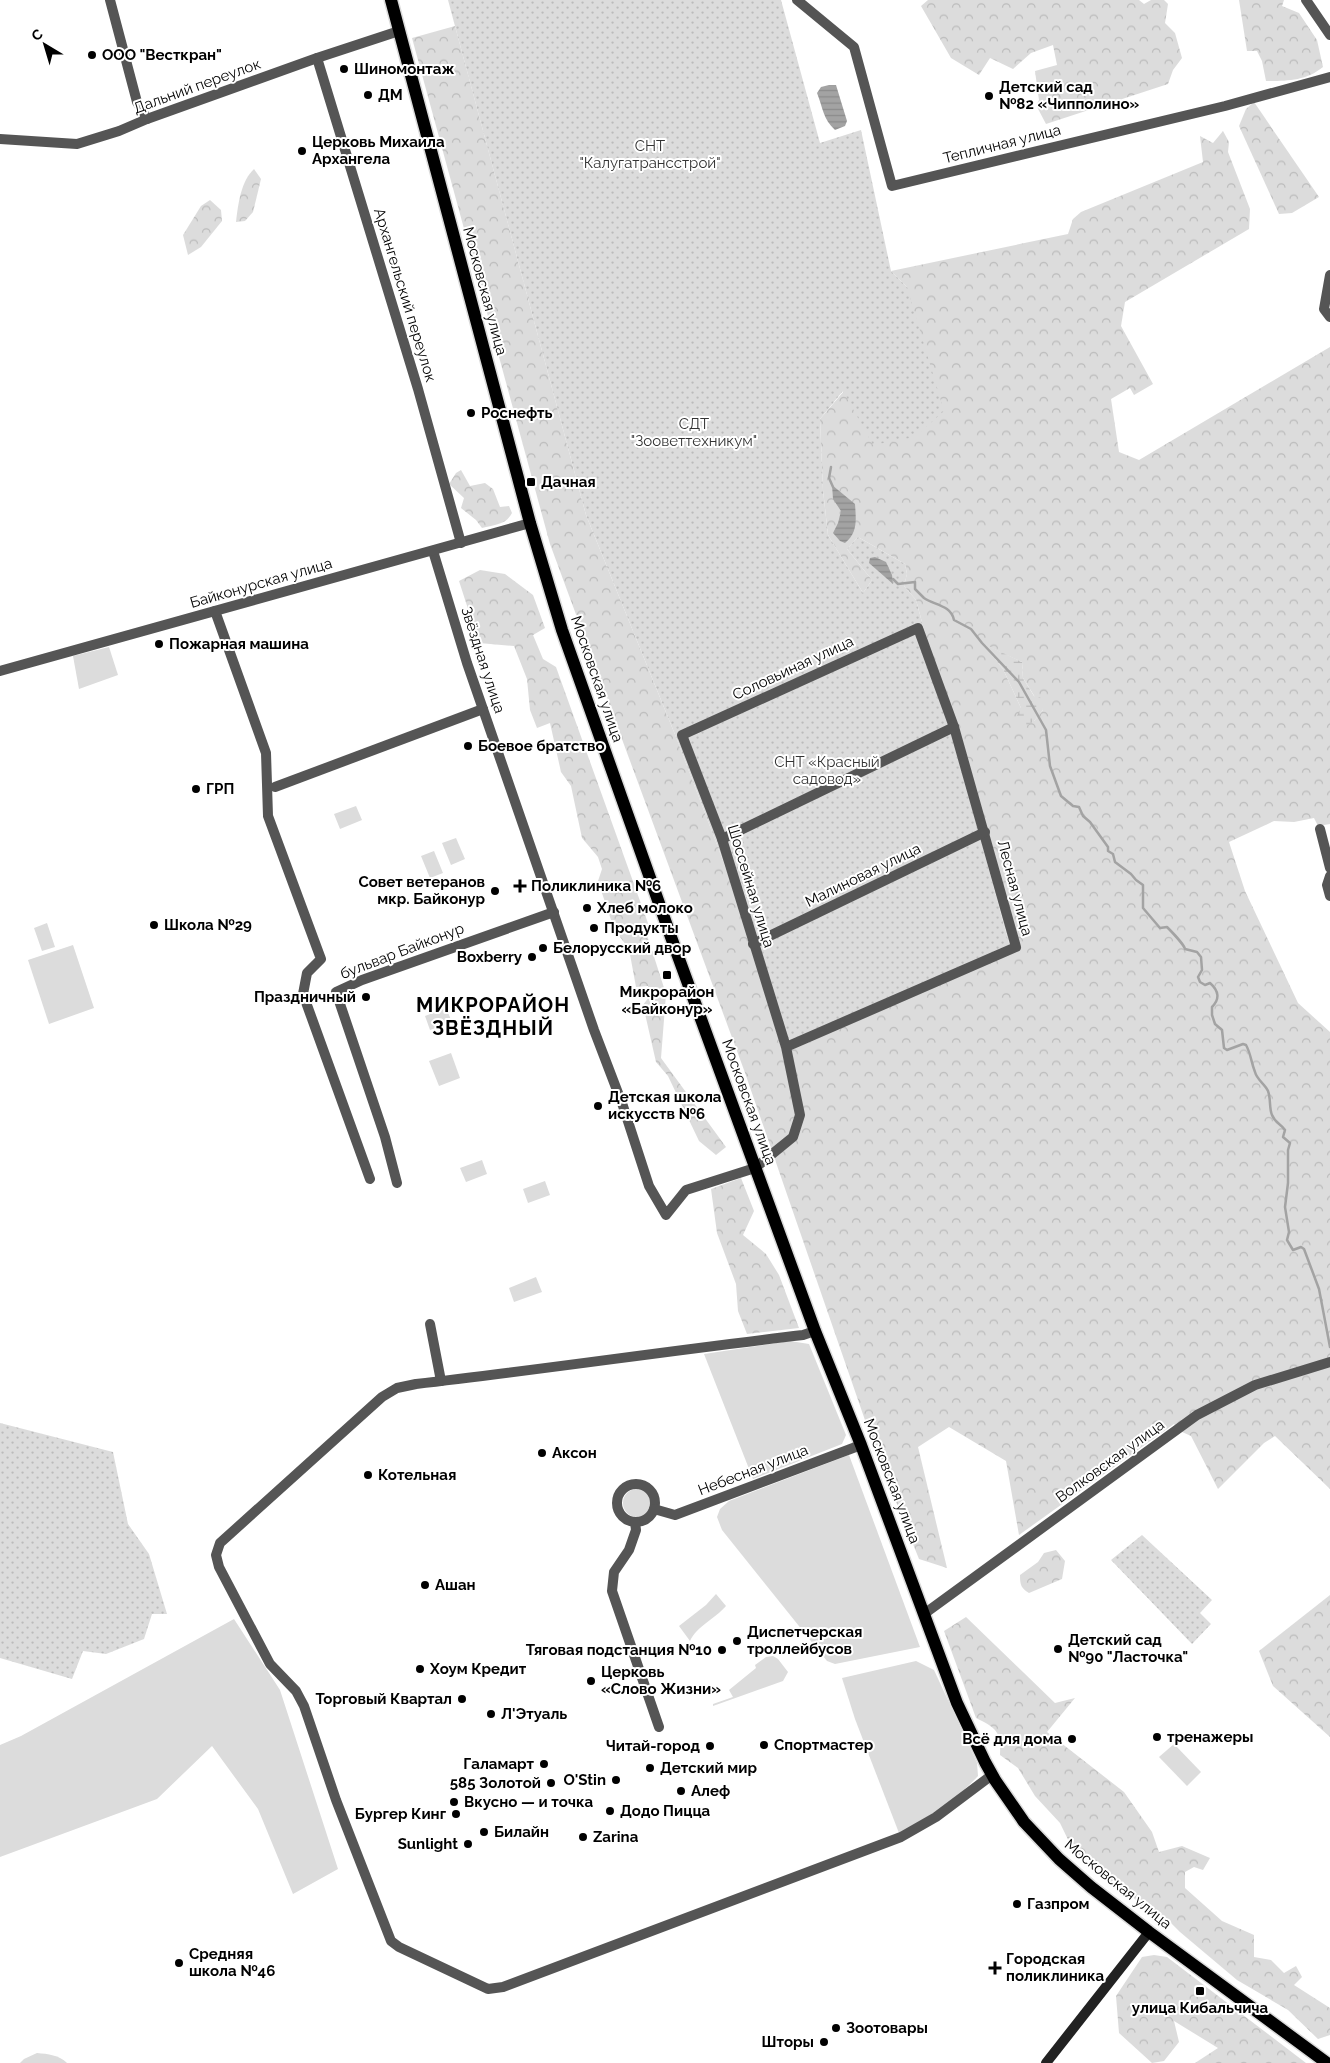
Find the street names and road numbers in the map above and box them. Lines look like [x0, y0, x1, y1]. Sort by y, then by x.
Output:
street label: Дальний переулок [131, 55, 263, 117]
street label: Тепличная улица [941, 121, 1063, 167]
street label: Архангельский переулок [370, 206, 440, 384]
street label: Московская улица [459, 225, 511, 357]
street label: Байконурская улица [188, 554, 334, 612]
street label: Звёздная улица [457, 604, 509, 716]
street label: Московская улица [567, 614, 627, 744]
street label: Соловьиная улица [730, 632, 856, 704]
street label: Шоссейная улица [724, 822, 778, 950]
street label: Лесная улица [994, 838, 1036, 938]
street label: Малиновая улица [802, 839, 924, 911]
street label: бульвар Байконур [338, 919, 466, 983]
street label: Московская улица [718, 1037, 780, 1167]
street label: Московская улица [860, 1416, 924, 1546]
street label: Волковская улица [1052, 1416, 1168, 1506]
street label: Небесная улица [695, 1441, 811, 1499]
street label: Московская улица [1061, 1835, 1175, 1933]

